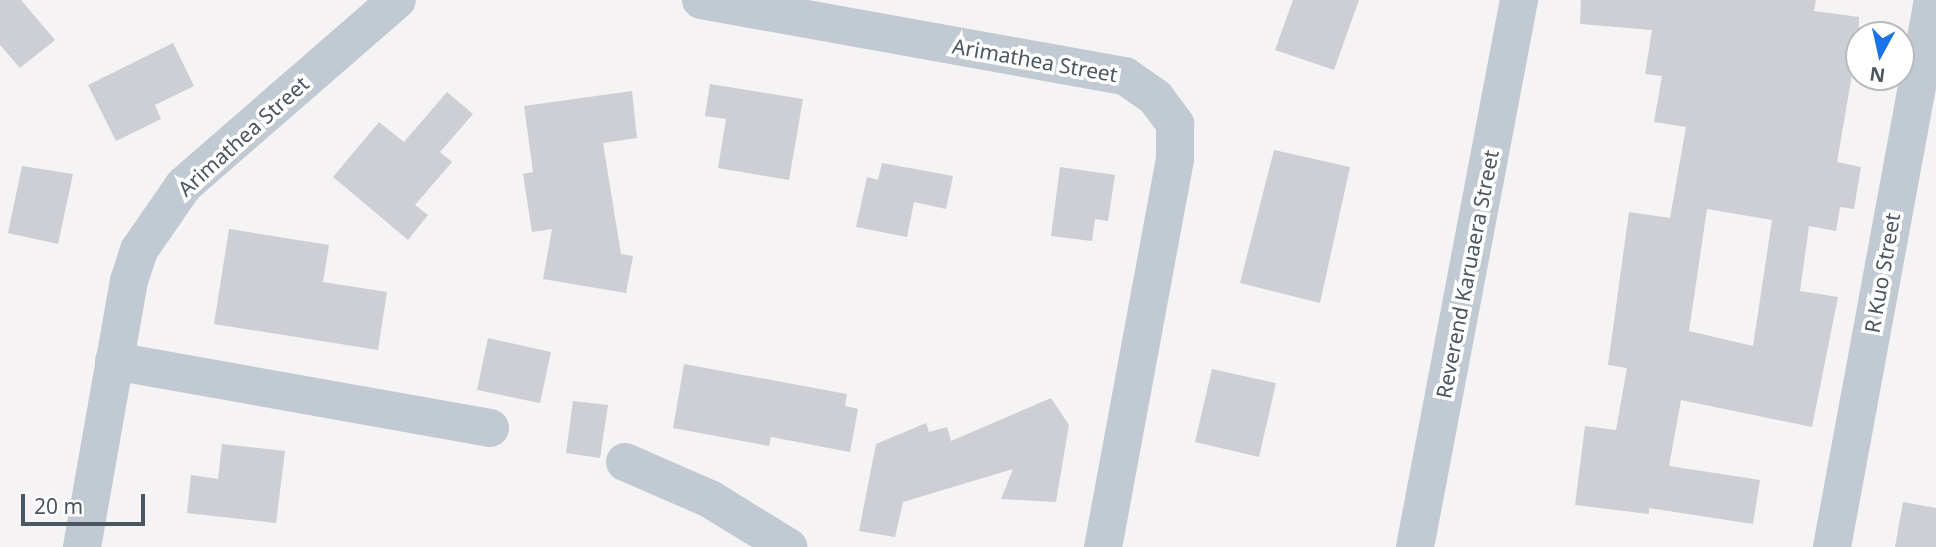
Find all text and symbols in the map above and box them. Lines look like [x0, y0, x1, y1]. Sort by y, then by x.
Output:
north arrow [1845, 21, 1915, 91]
street label: Arimathea Street [950, 33, 1120, 87]
text: N [1868, 61, 1887, 89]
street label: Arimathea Street [172, 71, 314, 201]
street label: Reverend Karuaera Street [1431, 148, 1503, 400]
street label: R Kuo Street [1859, 211, 1905, 335]
scale bar [24, 480, 149, 524]
text: 20 m [34, 492, 83, 520]

